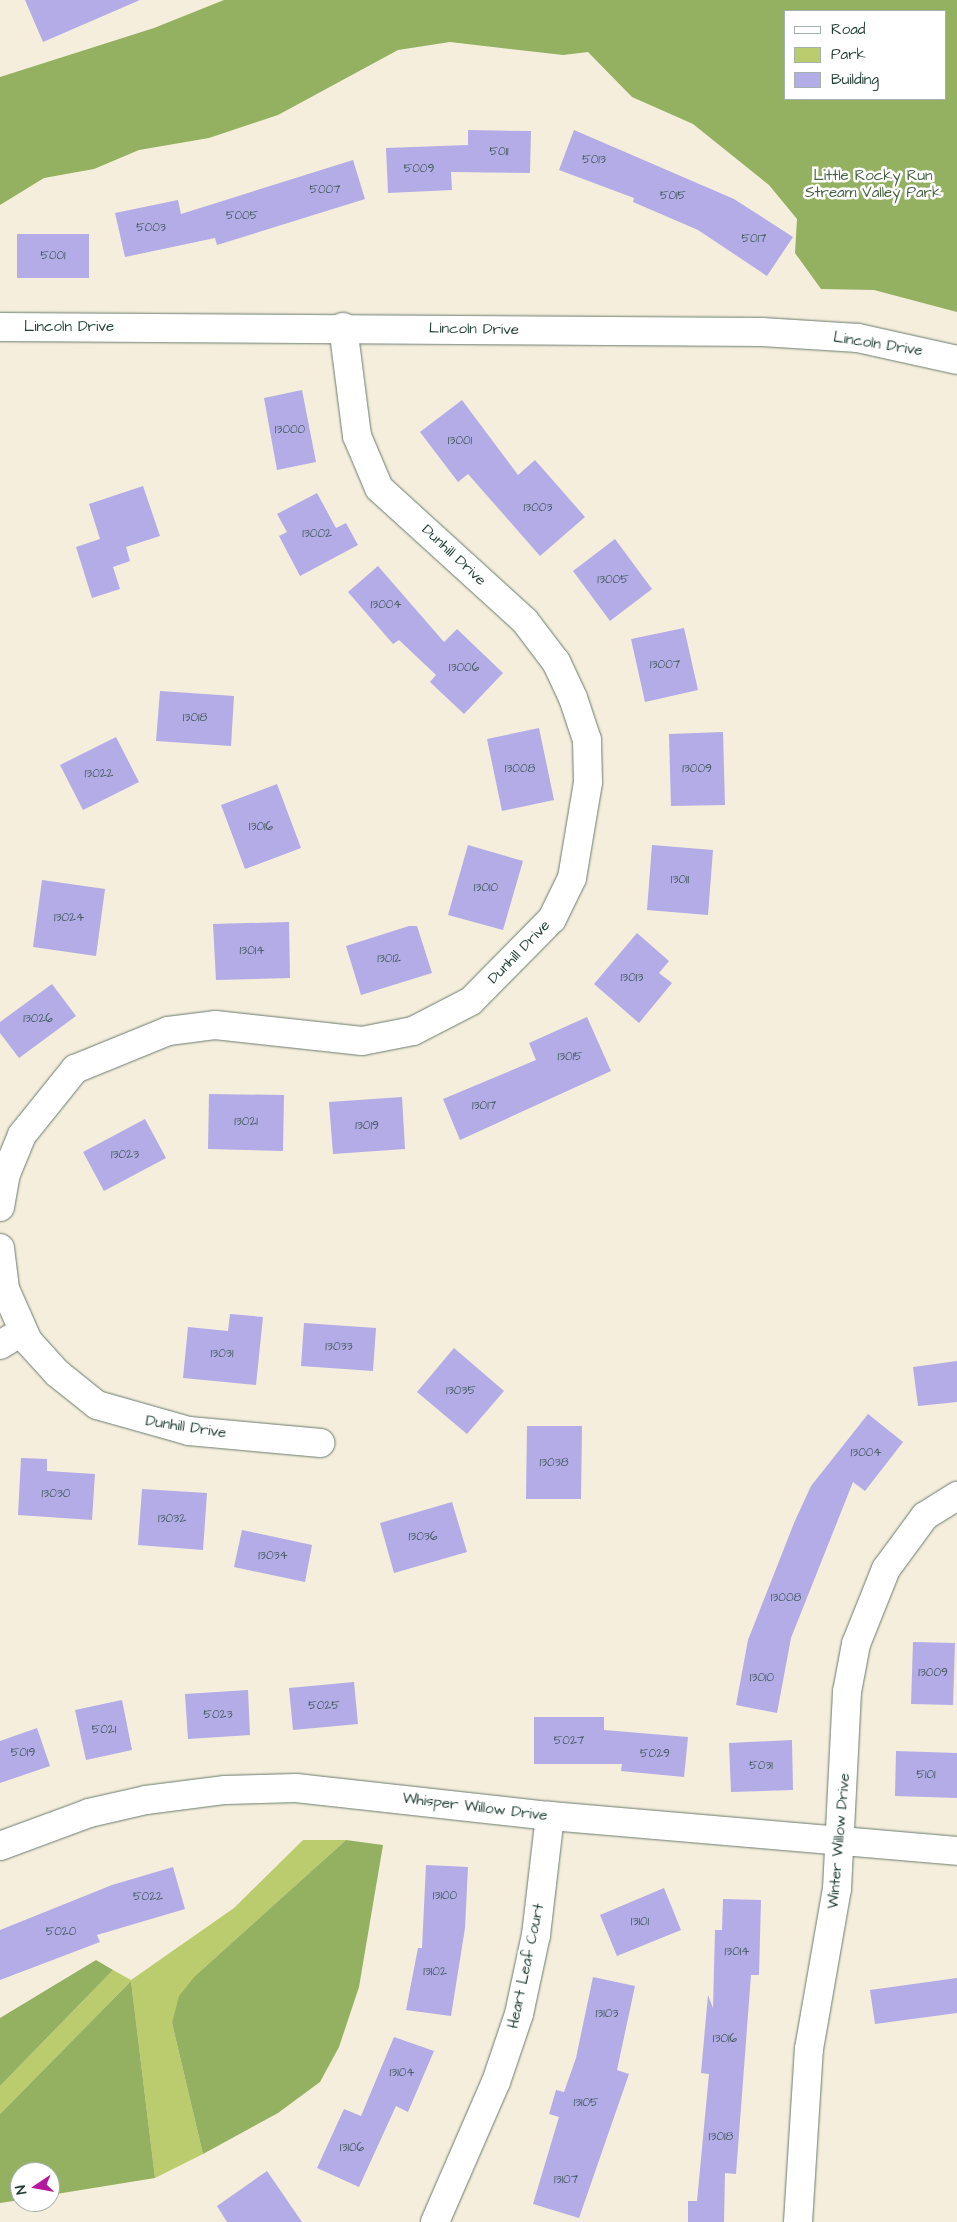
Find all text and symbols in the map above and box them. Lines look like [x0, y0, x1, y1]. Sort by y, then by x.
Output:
legend [784, 10, 947, 100]
text: Road [831, 19, 865, 40]
text: Park [831, 44, 866, 65]
text: Building [831, 69, 879, 90]
house number: 5011 [489, 145, 509, 159]
house number: 5013 [582, 153, 606, 167]
house number: 5009 [404, 162, 434, 176]
park label: Little Rocky Run Stream Valley Park [805, 166, 941, 201]
house number: 5007 [309, 183, 341, 197]
house number: 5015 [660, 189, 686, 203]
house number: 5005 [226, 209, 258, 223]
house number: 5003 [136, 221, 166, 235]
house number: 5017 [742, 232, 766, 246]
house number: 5001 [40, 249, 66, 263]
street label: Lincoln Drive [24, 318, 114, 336]
street label: Lincoln Drive [429, 319, 519, 339]
street label: Lincoln Drive [832, 328, 924, 360]
house number: 13000 [275, 423, 305, 437]
house number: 13001 [448, 434, 472, 448]
house number: 13003 [524, 501, 552, 515]
street label: Dunhill Drive [418, 521, 490, 589]
house number: 13002 [302, 527, 332, 541]
house number: 13005 [597, 573, 629, 587]
house number: 13004 [371, 598, 401, 612]
house number: 13007 [650, 658, 680, 672]
house number: 13006 [449, 661, 479, 675]
house number: 13018 [183, 711, 207, 725]
house number: 13008 [505, 762, 535, 776]
house number: 13009 [682, 762, 712, 776]
house number: 13022 [85, 767, 113, 781]
house number: 13016 [249, 820, 273, 834]
house number: 13011 [671, 873, 689, 887]
house number: 13010 [474, 881, 498, 895]
house number: 13024 [54, 911, 84, 925]
street label: Dunhill Drive [484, 916, 554, 988]
house number: 13014 [240, 944, 264, 958]
house number: 13012 [377, 952, 401, 966]
house number: 13013 [621, 971, 643, 985]
house number: 13026 [23, 1012, 53, 1026]
house number: 13015 [557, 1050, 583, 1064]
house number: 13017 [472, 1099, 496, 1113]
house number: 13021 [234, 1115, 258, 1129]
house number: 13019 [355, 1119, 379, 1133]
house number: 13023 [111, 1148, 139, 1162]
house number: 13033 [325, 1340, 353, 1354]
house number: 13031 [211, 1347, 233, 1361]
house number: 13035 [446, 1384, 476, 1398]
street label: Dunhill Drive [144, 1412, 228, 1442]
house number: 13004 [851, 1446, 881, 1460]
house number: 13038 [539, 1456, 569, 1470]
house number: 13030 [42, 1487, 70, 1501]
house number: 13032 [158, 1512, 186, 1526]
house number: 13036 [409, 1530, 437, 1544]
house number: 13034 [258, 1549, 288, 1563]
house number: 13008 [771, 1591, 801, 1605]
house number: 13009 [918, 1666, 948, 1680]
house number: 13010 [750, 1671, 774, 1685]
house number: 5025 [308, 1699, 340, 1713]
house number: 5023 [203, 1708, 233, 1722]
house number: 5021 [92, 1723, 116, 1737]
house number: 5027 [554, 1734, 584, 1748]
house number: 5019 [11, 1746, 35, 1760]
house number: 5029 [640, 1747, 670, 1761]
house number: 5031 [749, 1759, 773, 1773]
house number: 5101 [916, 1768, 936, 1782]
street label: Winter Willow Drive [824, 1772, 854, 1910]
street label: Whisper Willow Drive [401, 1789, 549, 1825]
house number: 13100 [433, 1889, 457, 1903]
house number: 5022 [133, 1890, 163, 1904]
street label: Heart Leaf Court [504, 1902, 548, 2030]
house number: 13101 [631, 1915, 649, 1929]
house number: 5020 [46, 1925, 76, 1939]
house number: 13014 [725, 1945, 749, 1959]
house number: 13102 [423, 1965, 447, 1979]
house number: 13103 [596, 2007, 618, 2021]
house number: 13016 [713, 2032, 737, 2046]
house number: 13104 [390, 2066, 414, 2080]
house number: 13105 [573, 2096, 599, 2110]
house number: 13018 [709, 2130, 733, 2144]
house number: 13106 [340, 2141, 364, 2155]
north arrow [10, 2162, 60, 2212]
house number: 13107 [554, 2173, 578, 2187]
text: N [11, 2184, 32, 2196]

